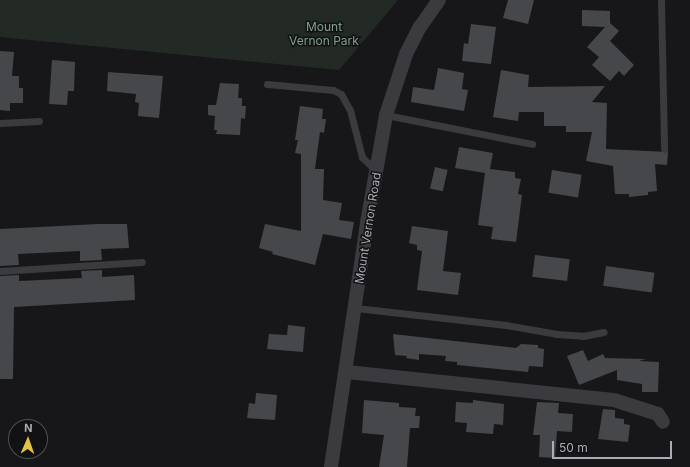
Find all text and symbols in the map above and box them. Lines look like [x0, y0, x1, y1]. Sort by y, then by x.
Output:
park label: Mount Vernon Park [289, 20, 359, 48]
street label: Mount Vernon Road [352, 171, 384, 285]
north arrow [8, 419, 48, 459]
text: N [24, 421, 33, 435]
scale bar [554, 433, 674, 459]
text: 50 m [559, 440, 588, 455]

